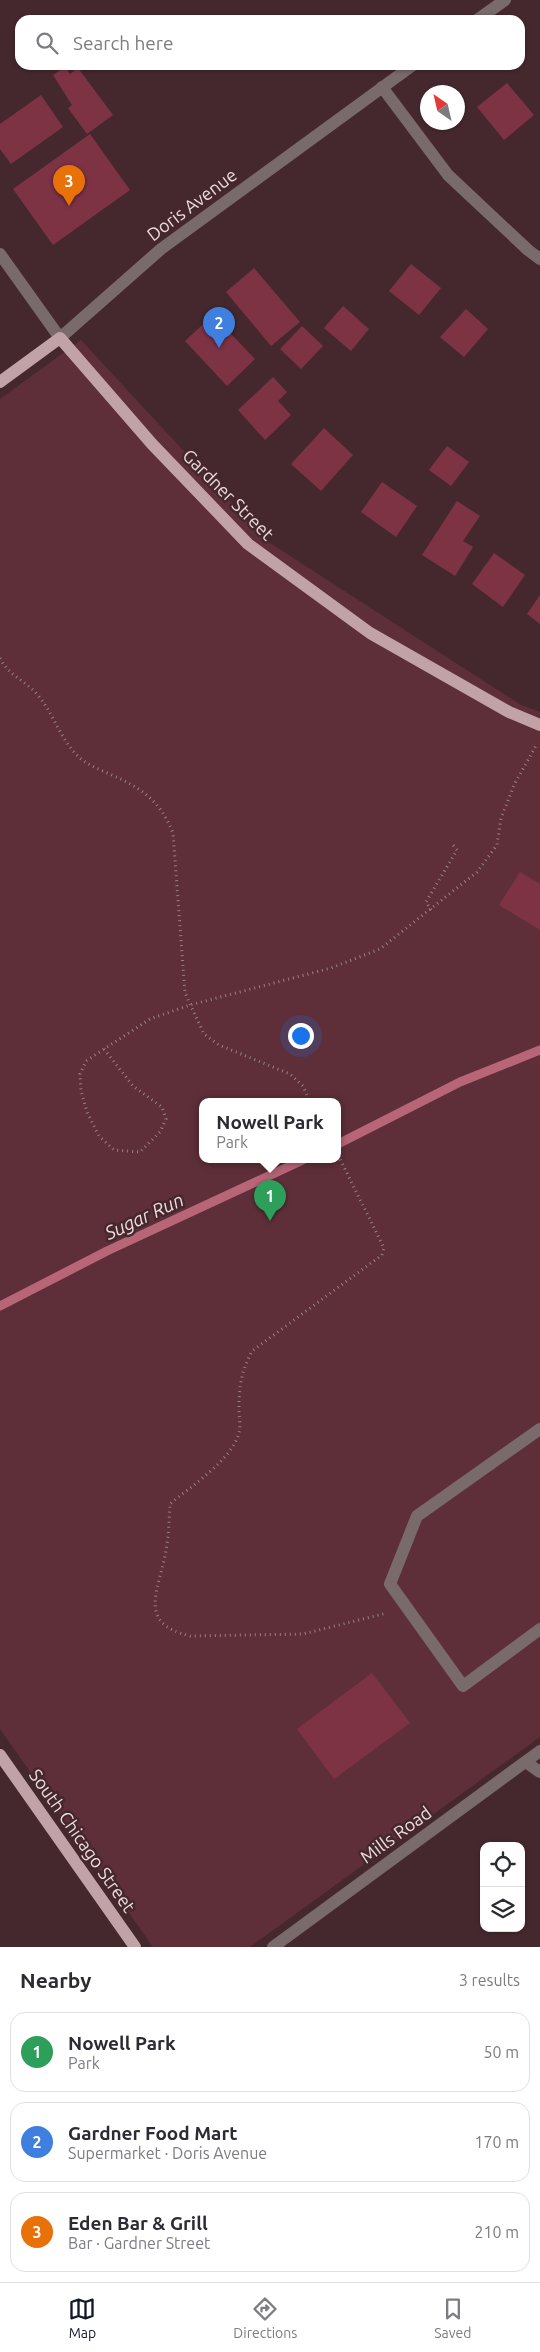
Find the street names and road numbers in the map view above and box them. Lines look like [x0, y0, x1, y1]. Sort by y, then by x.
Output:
street label: Doris Avenue [143, 164, 240, 244]
street label: Gardner Street [179, 445, 278, 544]
street label: South Chicago Street [26, 1765, 140, 1916]
street label: Mills Road [356, 1802, 435, 1867]

